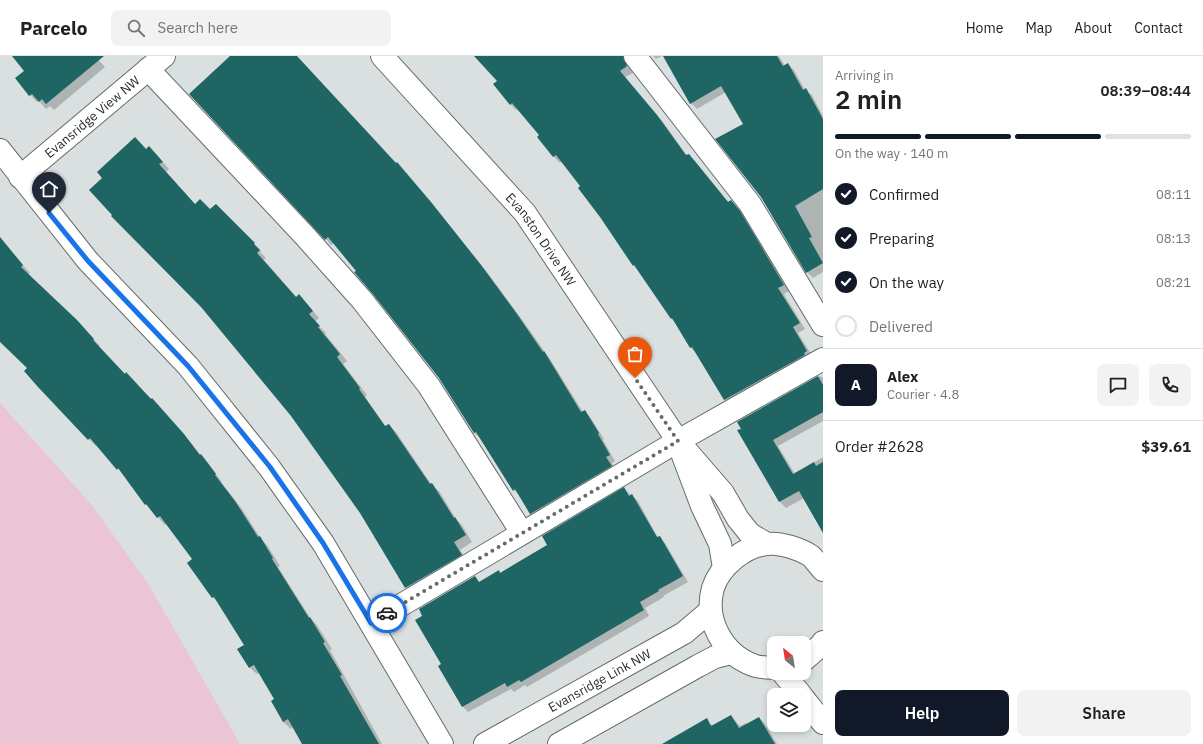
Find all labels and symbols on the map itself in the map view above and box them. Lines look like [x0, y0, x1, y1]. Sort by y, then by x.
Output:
street label: Evansridge View NW [41, 71, 143, 161]
pin [32, 172, 66, 213]
street label: Evanston Drive NW [502, 189, 580, 290]
pin [618, 337, 652, 378]
courier [367, 593, 407, 633]
north arrow [767, 636, 811, 680]
street label: Evansridge Link NW [545, 645, 654, 716]

